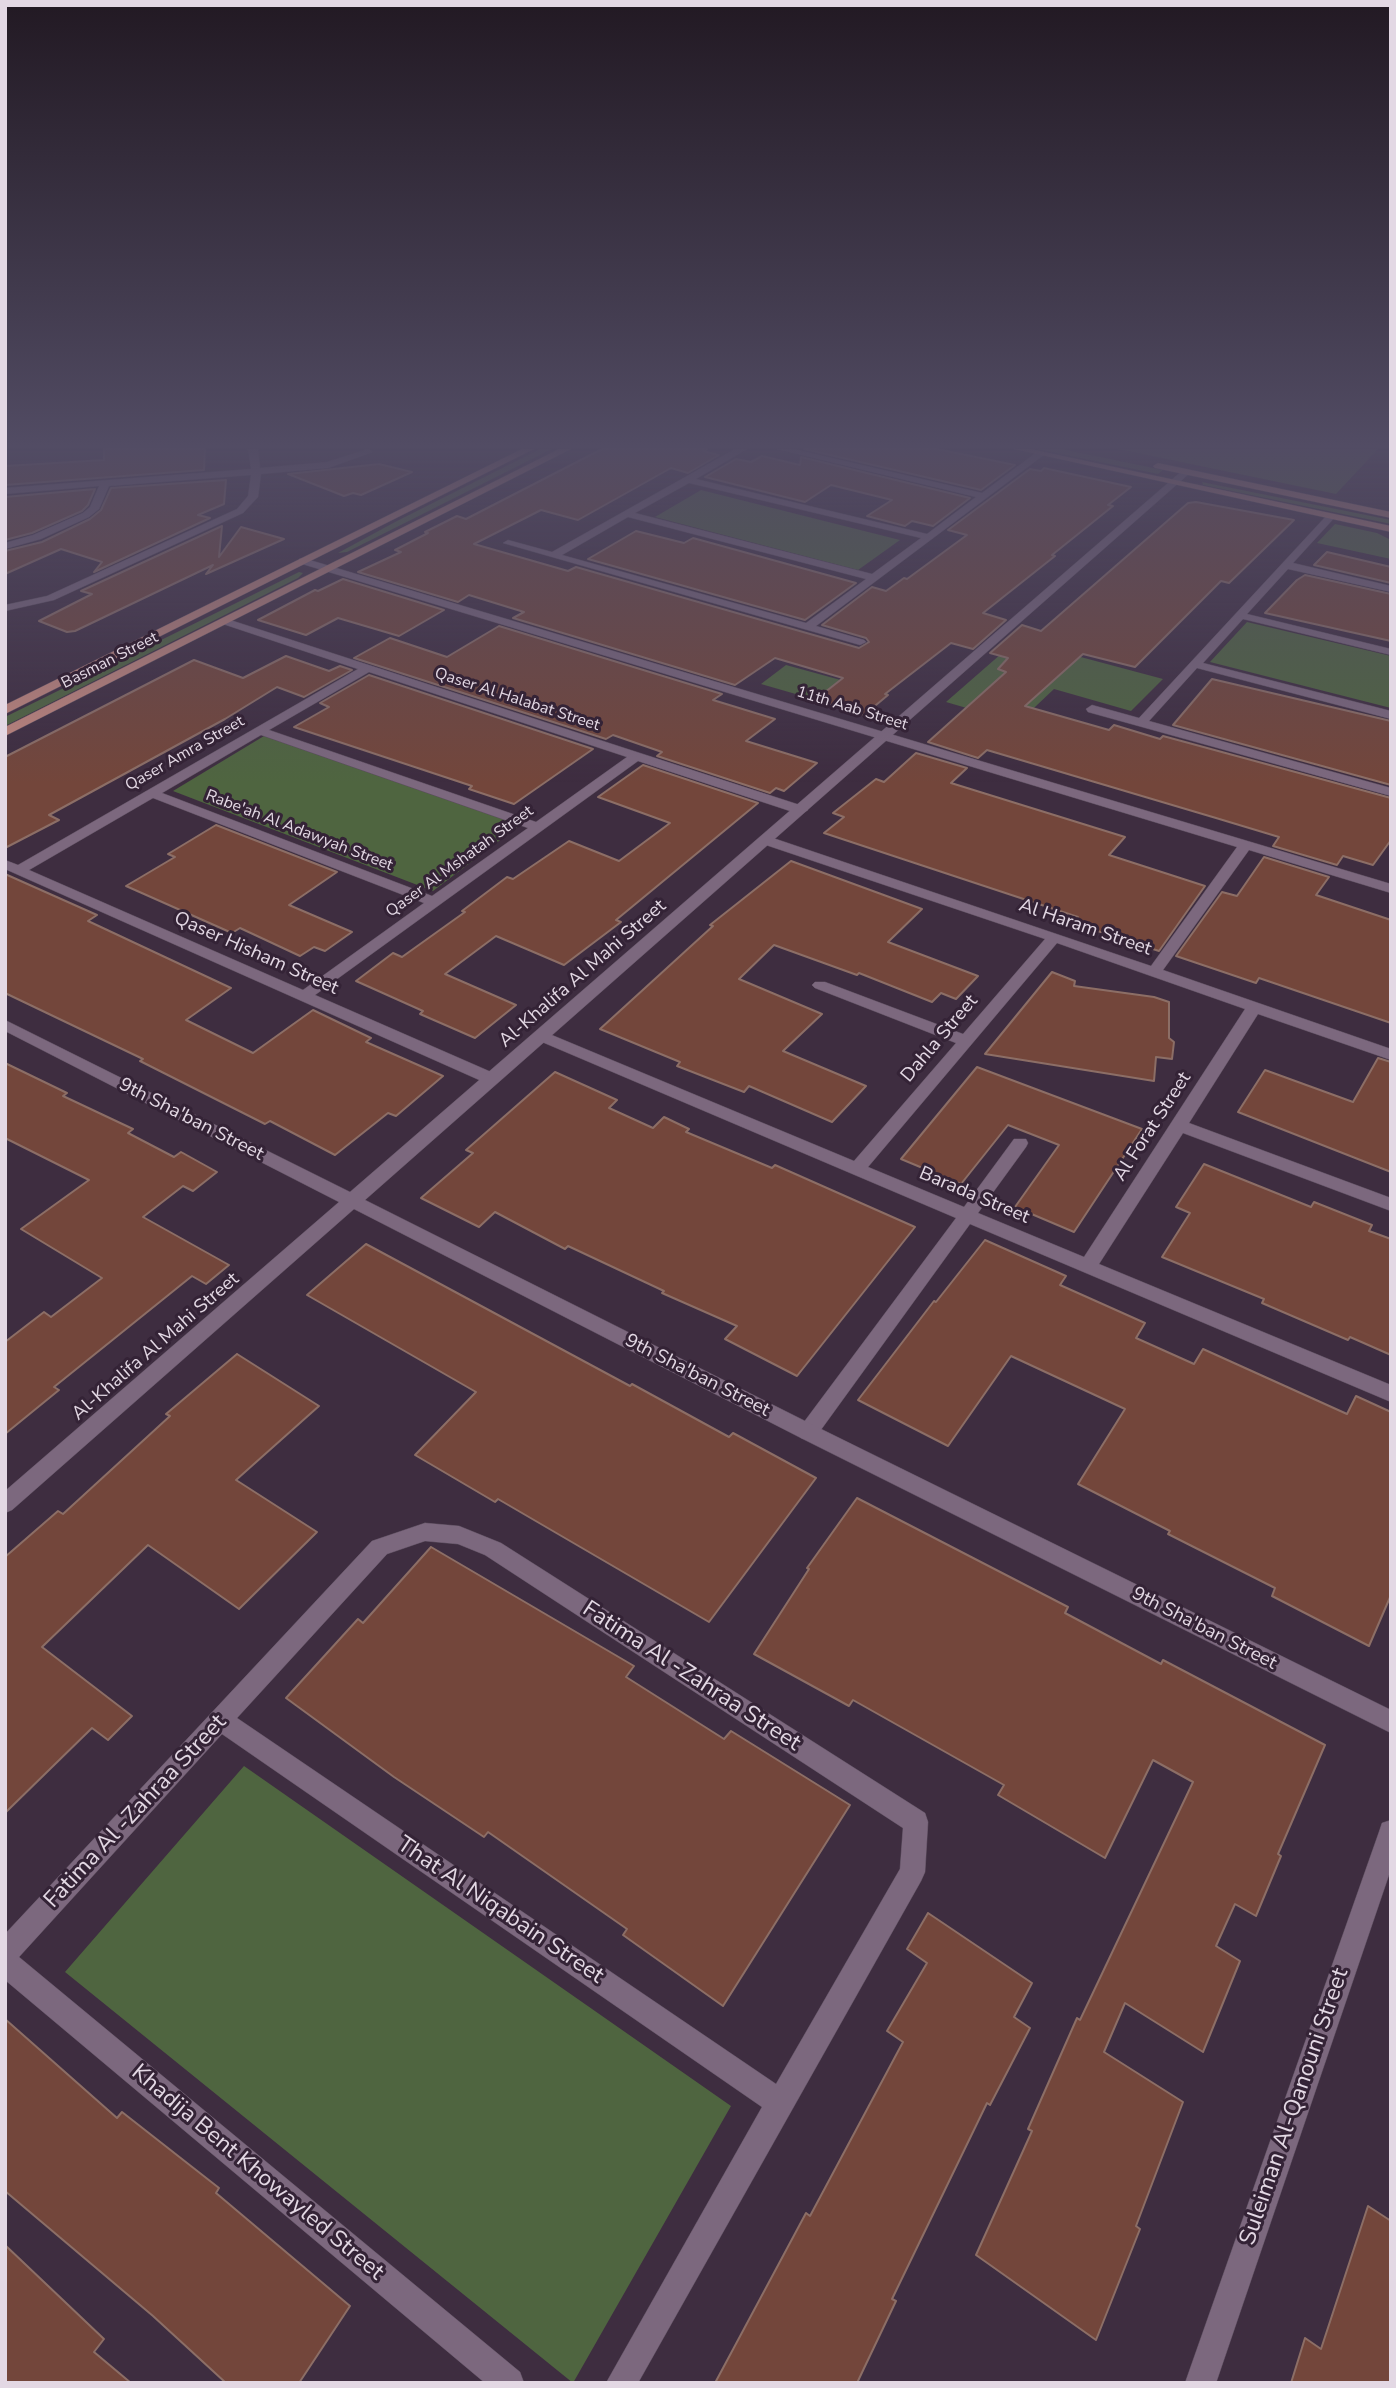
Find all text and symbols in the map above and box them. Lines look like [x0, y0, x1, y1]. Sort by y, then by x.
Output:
street label: Basman Street [58, 628, 162, 694]
street label: Qaser Al Halabat Street [432, 664, 602, 736]
street label: 11th Aab Street [794, 683, 910, 735]
street label: Qaser Amra Street [122, 712, 248, 796]
street label: Rabe'ah Al Adawyah Street [203, 786, 395, 876]
street label: Qaser Al Mshatah Street [383, 802, 537, 922]
street label: Al-Khalifa Al Mahi Street [495, 895, 671, 1053]
street label: Al Haram Street [1016, 895, 1154, 961]
street label: Qaser Hisham Street [170, 908, 342, 1000]
street label: Dahla Street [897, 991, 983, 1087]
street label: Al Forat Street [1109, 1068, 1197, 1186]
street label: 9th Sha'ban Street [115, 1074, 267, 1166]
street label: Barada Street [915, 1163, 1033, 1229]
street label: Al-Khalifa Al Mahi Street [68, 1268, 244, 1426]
street label: 9th Sha'ban Street [621, 1330, 773, 1422]
street label: 9th Sha'ban Street [1128, 1583, 1280, 1675]
street label: Fatima Al -Zahraa Street [577, 1596, 805, 1758]
street label: Fatima Al -Zahraa Street [39, 1710, 233, 1914]
street label: That Al Niqabain Street [391, 1832, 609, 1990]
street label: Suleiman Al-Qanouni Street [1235, 1965, 1355, 2249]
street label: Khadija Bent Khowayled Street [125, 2059, 389, 2287]

